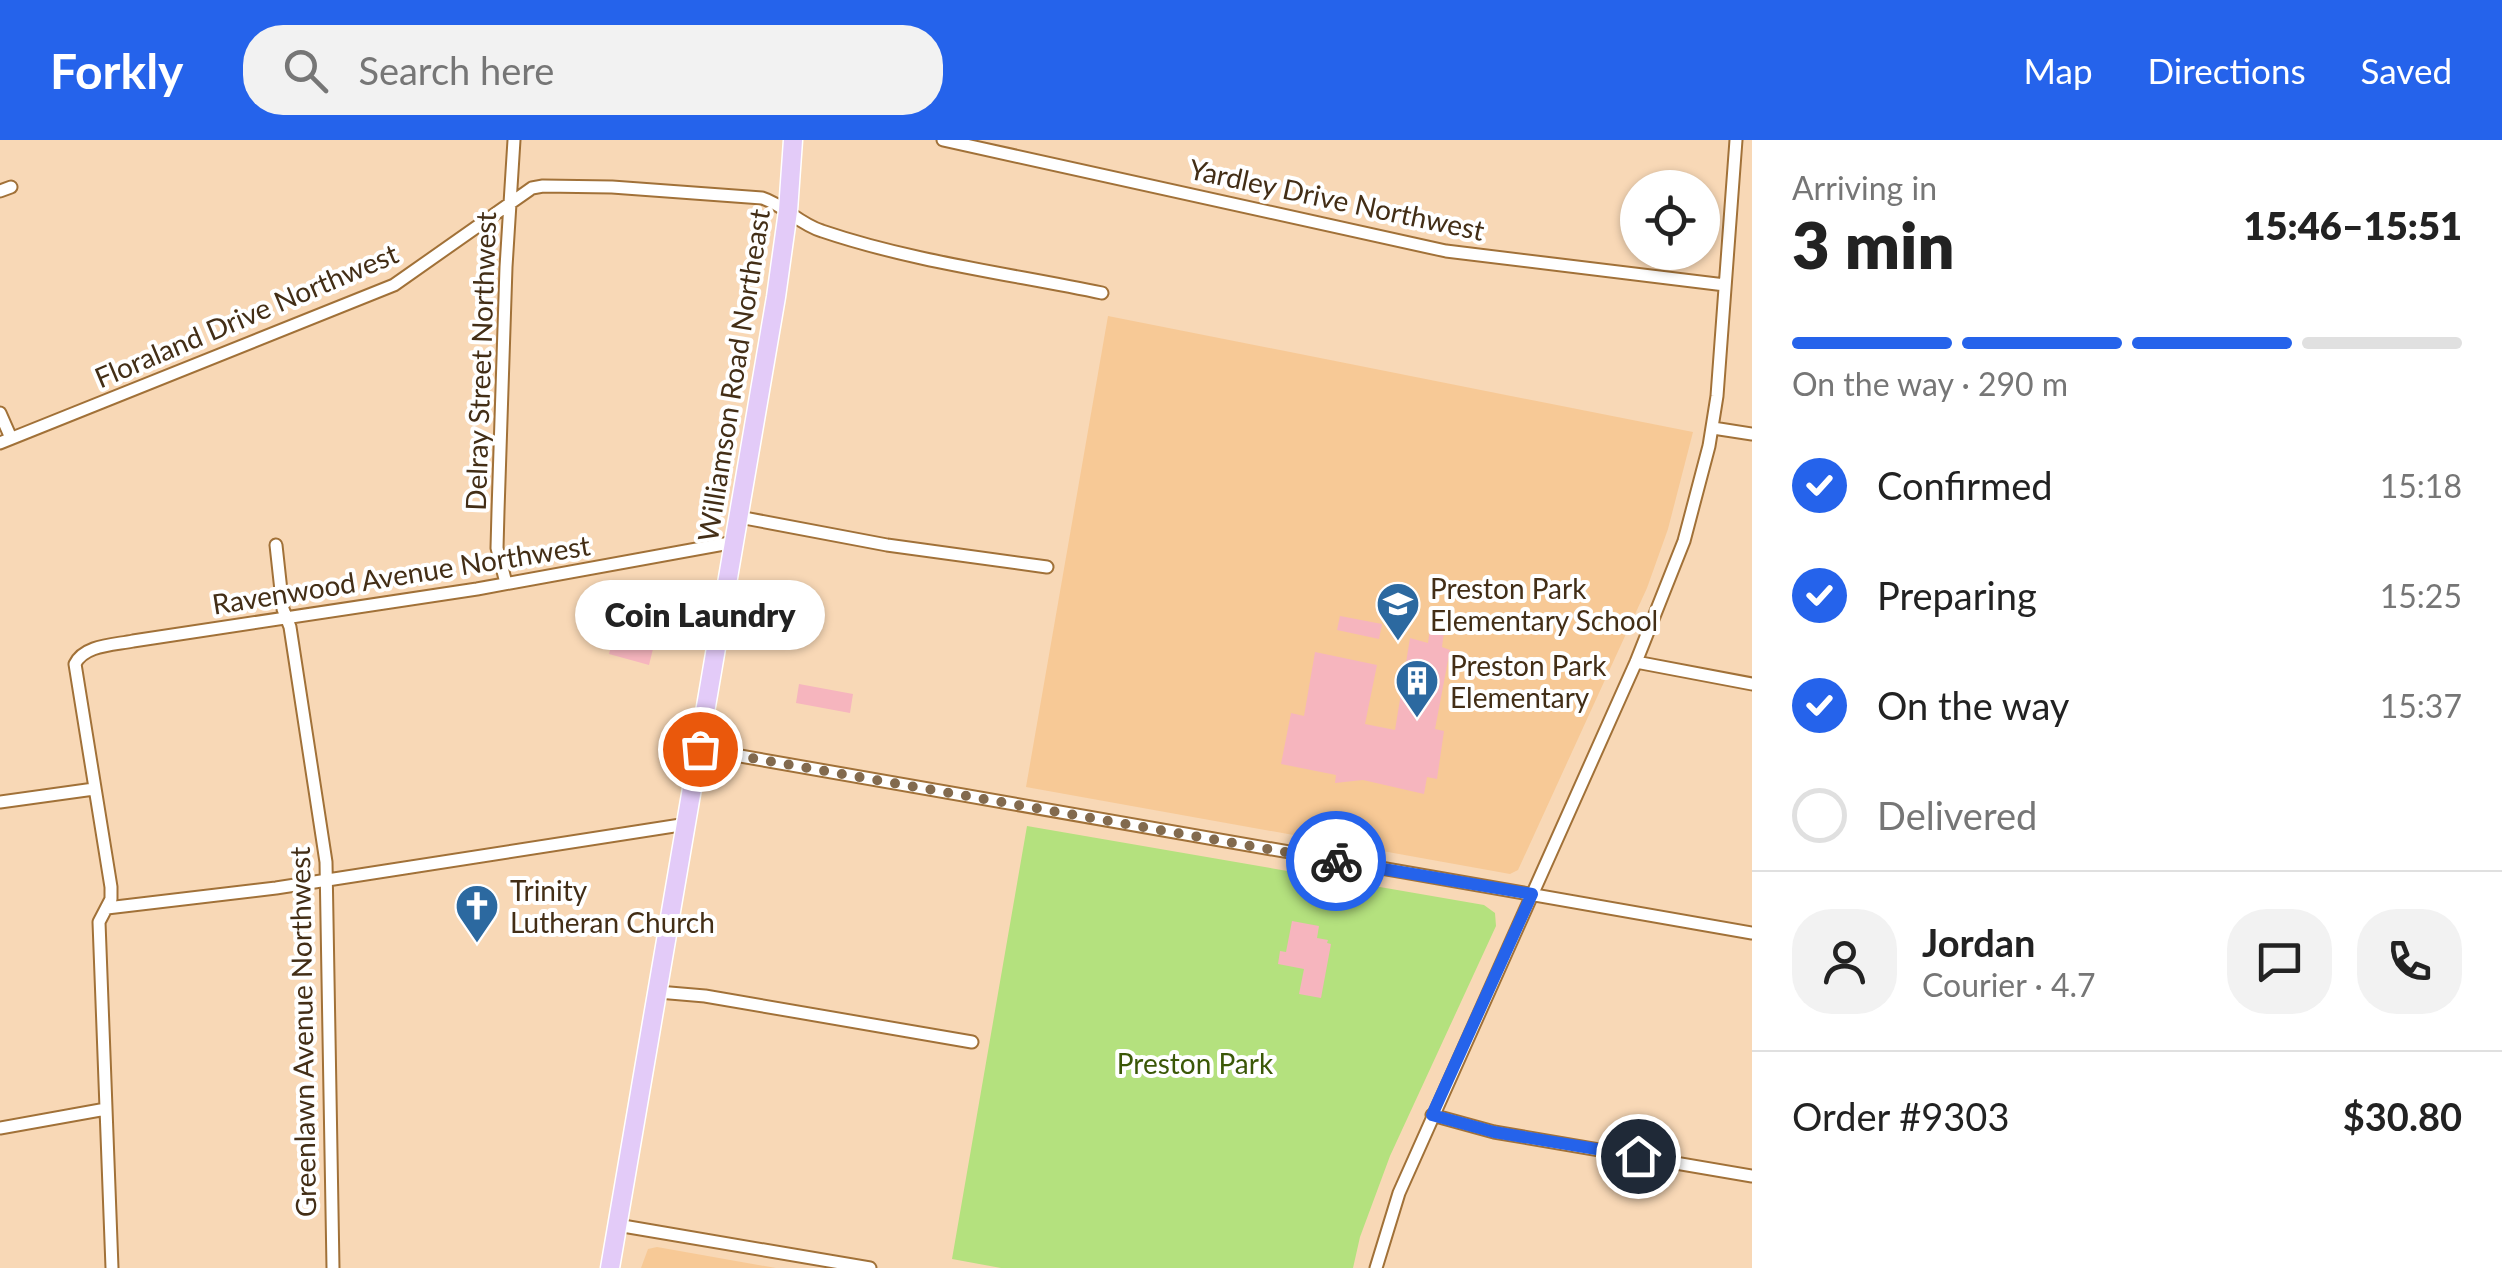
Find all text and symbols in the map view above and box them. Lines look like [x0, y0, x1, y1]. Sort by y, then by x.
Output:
search box [243, 25, 943, 115]
text: Forkly [50, 42, 183, 99]
icon: search [278, 43, 333, 98]
text: Search here [358, 47, 554, 93]
text: Map [2024, 49, 2093, 91]
text: Directions [2148, 49, 2306, 91]
text: Saved [2361, 49, 2452, 91]
street label: Yardley Drive Northwest [1186, 151, 1488, 247]
text: Arriving in [1792, 168, 1937, 207]
map controls [1620, 170, 1720, 270]
button: locate [1620, 170, 1720, 270]
text: 15:46–15:51 [2243, 202, 2462, 248]
text: 3 min [1792, 205, 1954, 283]
street label: Williamson Road Northeast [690, 206, 776, 544]
street label: Delray Street Northwest [458, 211, 502, 511]
street label: Floraland Drive Northwest [89, 236, 403, 394]
text: On the way · 290 m [1792, 364, 2068, 403]
icon: check [1792, 458, 1847, 513]
text: Confirmed [1877, 462, 2053, 508]
text: 15:18 [2380, 466, 2462, 505]
street label: Ravenwood Avenue Northwest [210, 527, 592, 621]
icon: check [1792, 568, 1847, 623]
place label: Preston Park Elementary School [1430, 571, 1658, 637]
text: Preparing [1877, 572, 2037, 618]
text: 15:25 [2380, 576, 2462, 615]
callout: Coin Laundry [575, 579, 825, 649]
school or university icon: Preston Park Elementary School [1375, 581, 1421, 642]
text: Coin Laundry [604, 595, 796, 634]
place label: Preston Park Elementary [1450, 648, 1607, 714]
building icon: Preston Park Elementary [1394, 658, 1440, 719]
icon: check [1792, 678, 1847, 733]
text: On the way [1877, 682, 2069, 728]
text: 15:37 [2380, 686, 2462, 725]
pin [658, 707, 743, 792]
icon: bag [673, 722, 728, 777]
text: Delivered [1877, 792, 2037, 838]
courier [1286, 811, 1386, 911]
icon: bike [1309, 834, 1364, 889]
street label: Greenlawn Avenue Northwest [282, 846, 322, 1218]
place label: Trinity Lutheran Church [510, 873, 715, 939]
church icon: Trinity Lutheran Church [454, 883, 500, 944]
button: person [1792, 909, 1897, 1014]
button: chat [2227, 909, 2332, 1014]
button: phone [2357, 909, 2462, 1014]
text: Jordan [1922, 919, 2035, 965]
text: Courier · 4.7 [1922, 965, 2096, 1004]
park label: Preston Park [1117, 1046, 1274, 1080]
text: Order #9303 [1792, 1093, 2009, 1139]
text: $30.80 [2343, 1093, 2462, 1139]
pin [1596, 1114, 1681, 1199]
icon: home [1611, 1129, 1666, 1184]

